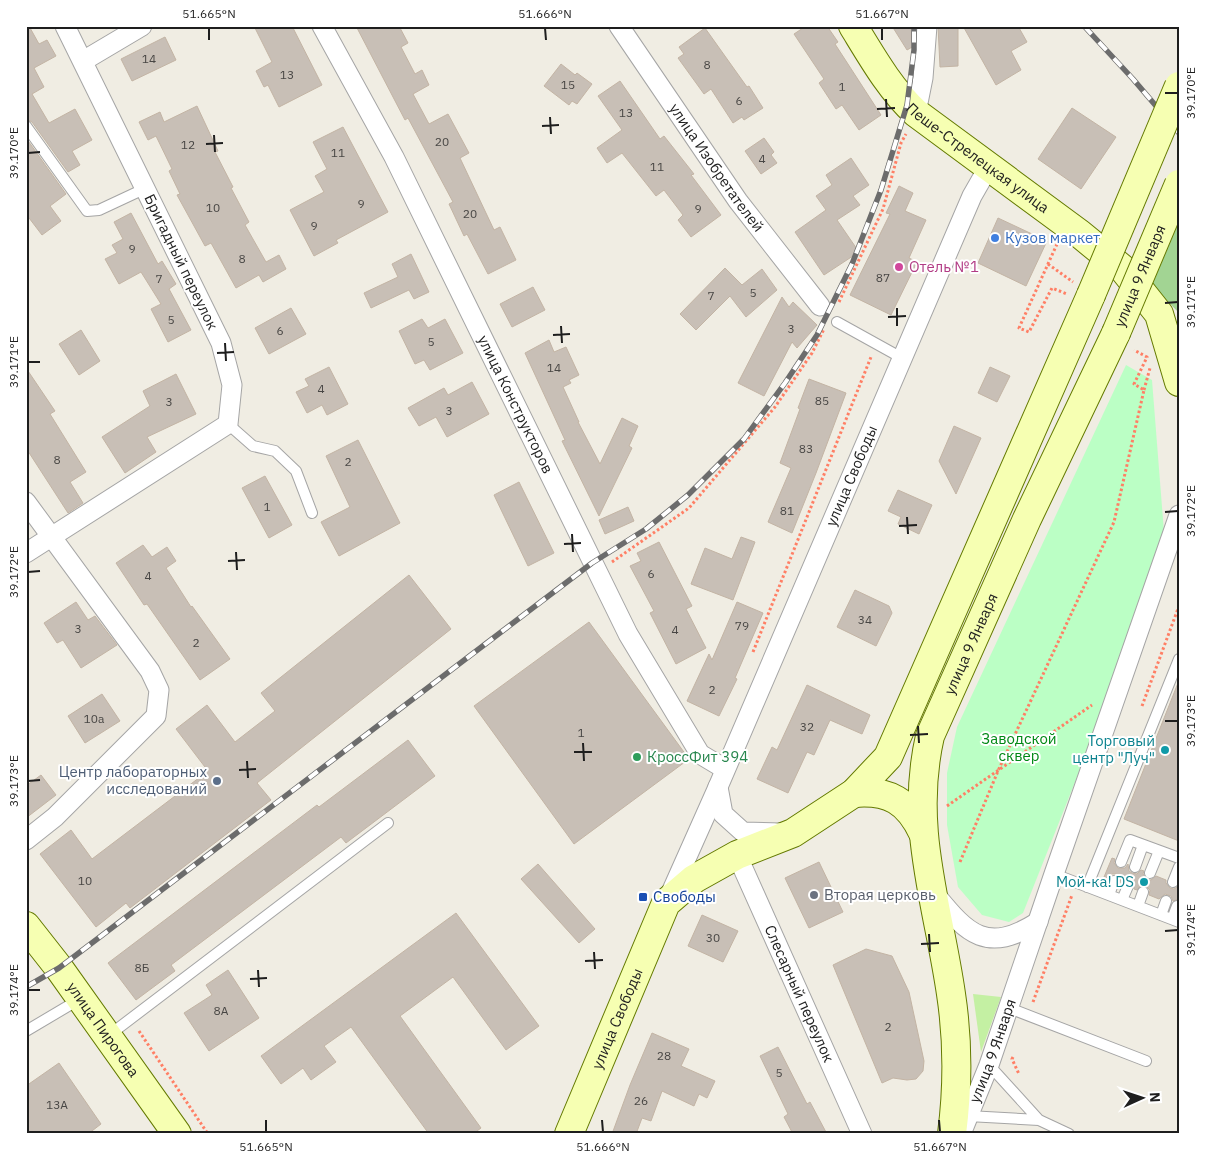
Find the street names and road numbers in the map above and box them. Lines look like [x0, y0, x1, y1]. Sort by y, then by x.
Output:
street label: Пеше-Стрелецкая улица [902, 99, 1053, 217]
street label: улица Изобретателей [665, 100, 768, 235]
street label: Бригадный переулок [140, 191, 223, 333]
street label: улица 9 Января [1110, 222, 1170, 330]
street label: улица Конструкторов [474, 332, 558, 476]
street label: улица Свободы [821, 422, 881, 529]
street label: улица 9 Января [940, 590, 1002, 698]
street label: Слесарный переулок [761, 922, 839, 1065]
street label: улица Свободы [587, 965, 647, 1072]
street label: улица Пирогова [63, 978, 144, 1081]
street label: улица 9 Января [965, 996, 1020, 1106]

